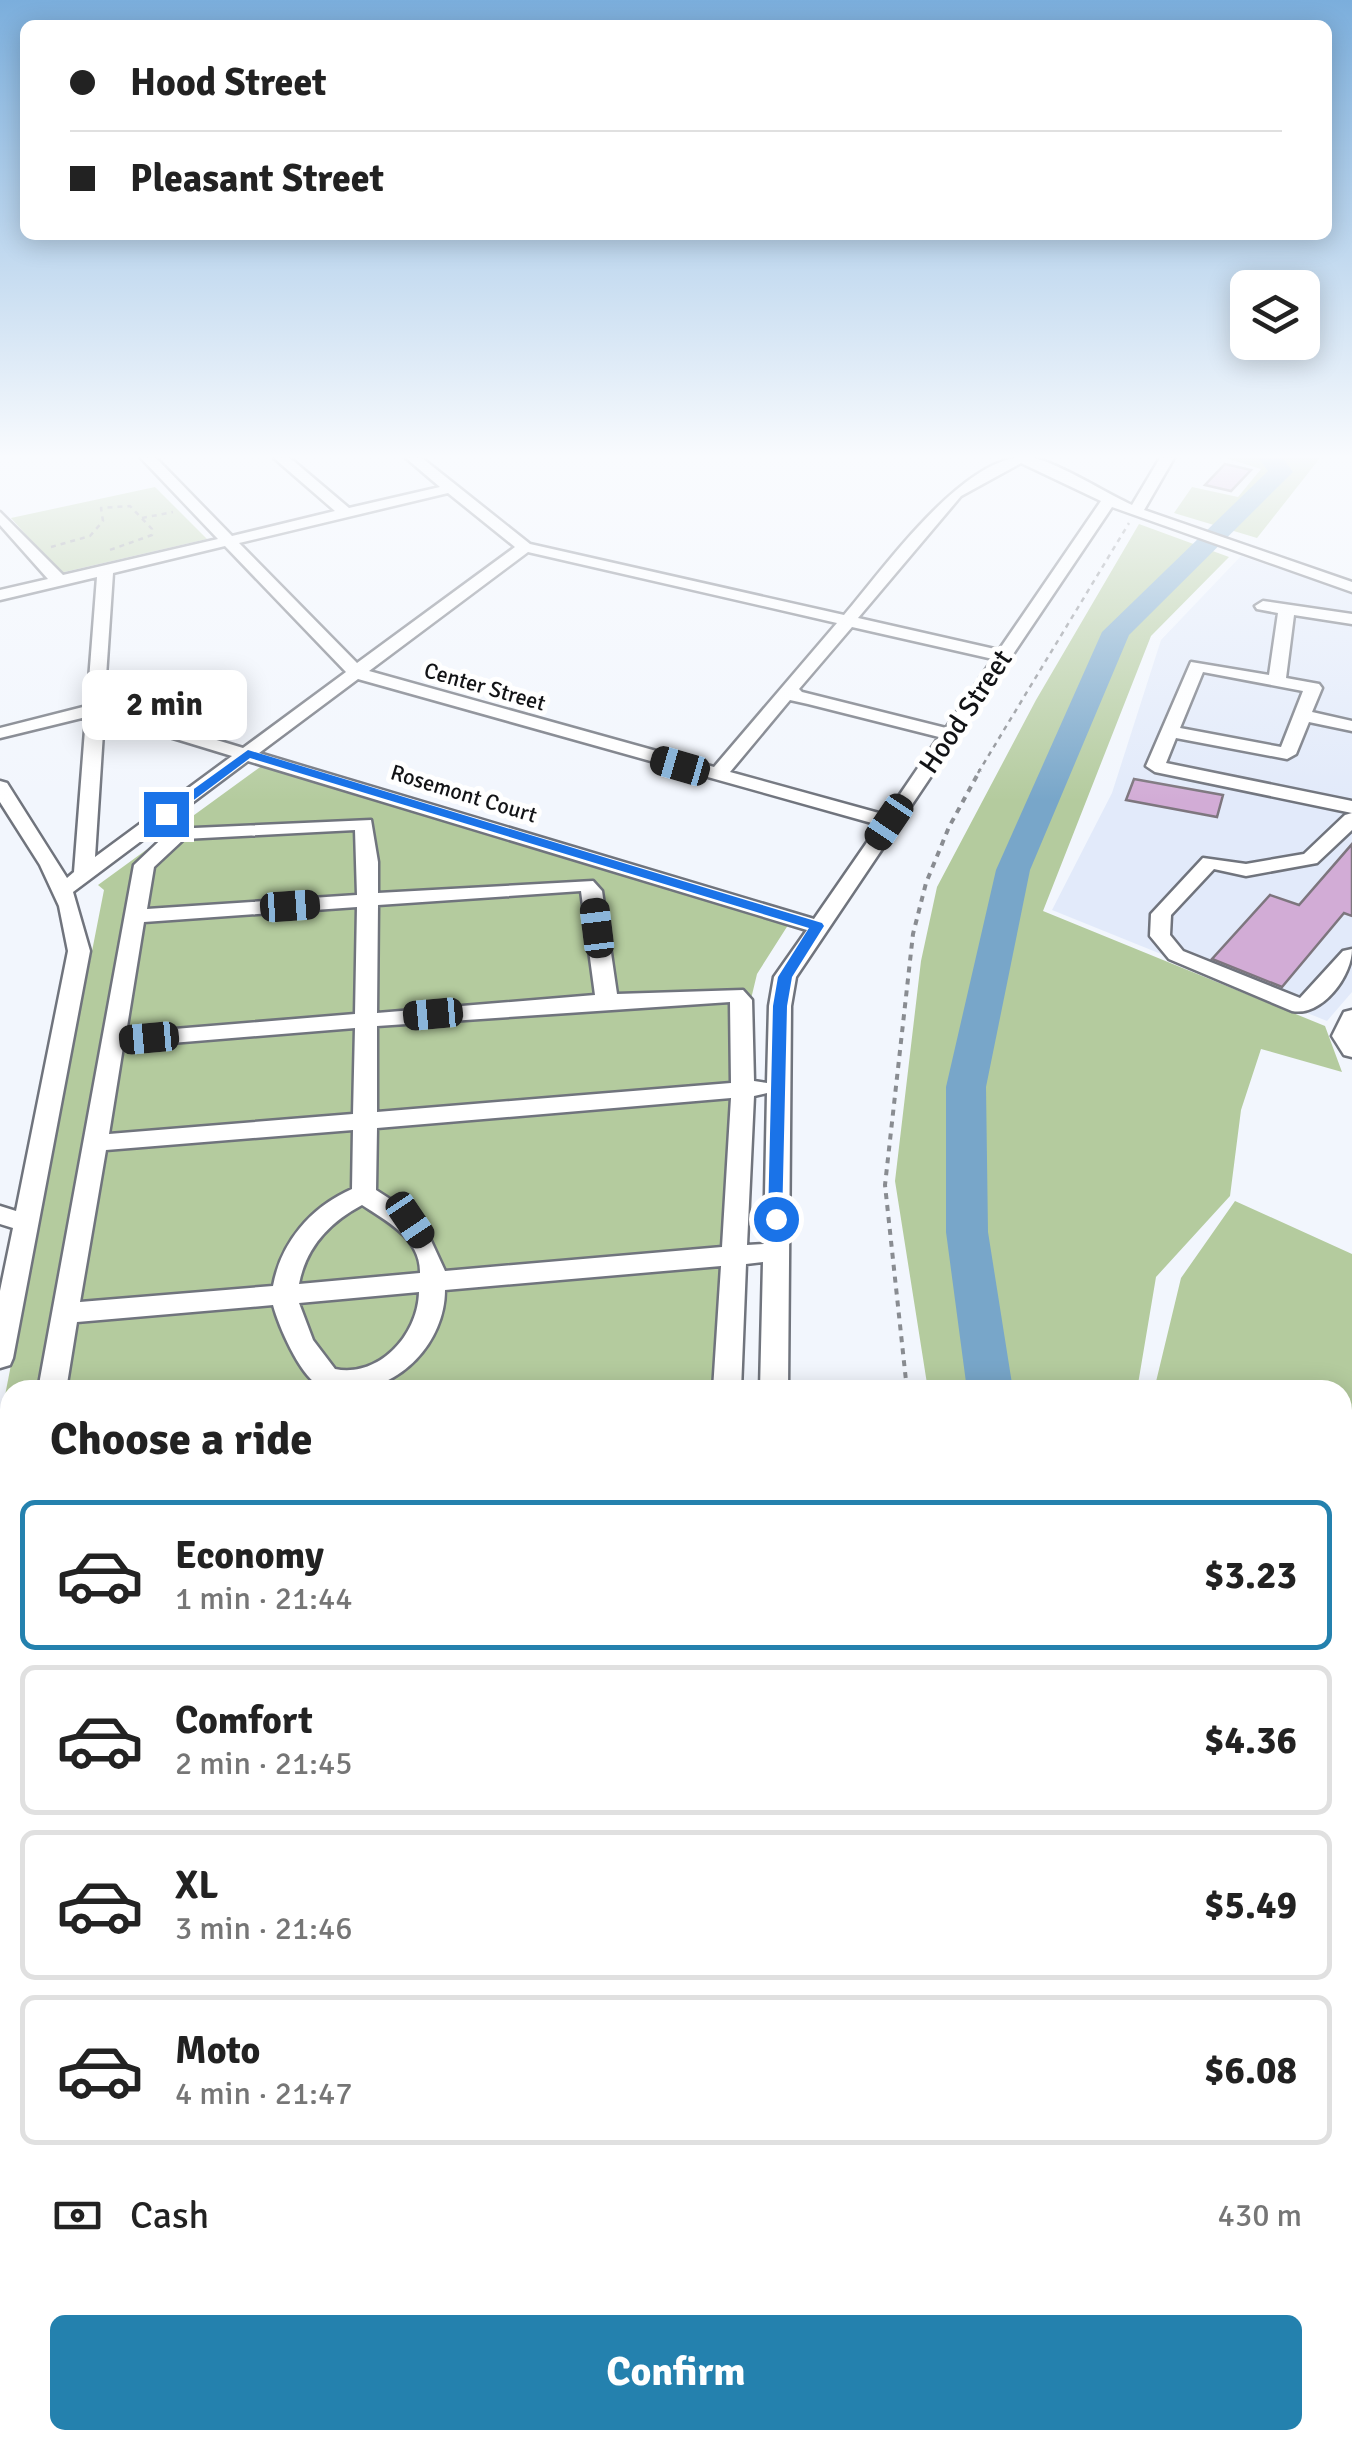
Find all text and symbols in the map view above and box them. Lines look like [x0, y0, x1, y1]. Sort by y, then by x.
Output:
text: Hood Street [130, 59, 326, 106]
text: Pleasant Street [130, 155, 384, 202]
map controls [1230, 270, 1320, 360]
button: layers [1230, 270, 1320, 360]
street label: Hood Street [912, 643, 1020, 780]
street label: Center Street [421, 656, 549, 717]
callout: 2 min [84, 669, 248, 739]
text: 2 min [126, 685, 203, 724]
car [647, 743, 713, 789]
street label: Rosemont Court [388, 758, 540, 829]
car [860, 789, 918, 855]
route end [144, 792, 189, 837]
car [259, 889, 321, 923]
car [578, 896, 616, 960]
car [402, 996, 464, 1032]
car [118, 1020, 180, 1056]
car [381, 1187, 439, 1253]
route start [754, 1197, 799, 1242]
text: Choose a ride [50, 1412, 313, 1467]
icon: car [55, 1530, 145, 1620]
text: Economy [175, 1532, 324, 1579]
text: $3.23 [1204, 1552, 1297, 1599]
text: 1 min · 21:44 [175, 1579, 353, 1618]
icon: car [55, 1695, 145, 1785]
text: Comfort [175, 1697, 313, 1744]
text: $4.36 [1204, 1717, 1297, 1764]
text: 2 min · 21:45 [175, 1744, 353, 1783]
icon: car [55, 1860, 145, 1950]
text: XL [175, 1862, 218, 1909]
text: $5.49 [1204, 1882, 1297, 1929]
text: 3 min · 21:46 [175, 1909, 353, 1948]
icon: car [55, 2025, 145, 2115]
text: Moto [175, 2027, 260, 2074]
text: $6.08 [1204, 2047, 1297, 2094]
text: 4 min · 21:47 [175, 2074, 353, 2113]
icon: cash [50, 2188, 105, 2243]
text: Cash [130, 2192, 209, 2239]
text: 430 m [1218, 2196, 1302, 2235]
button: Confirm [50, 2315, 1302, 2430]

